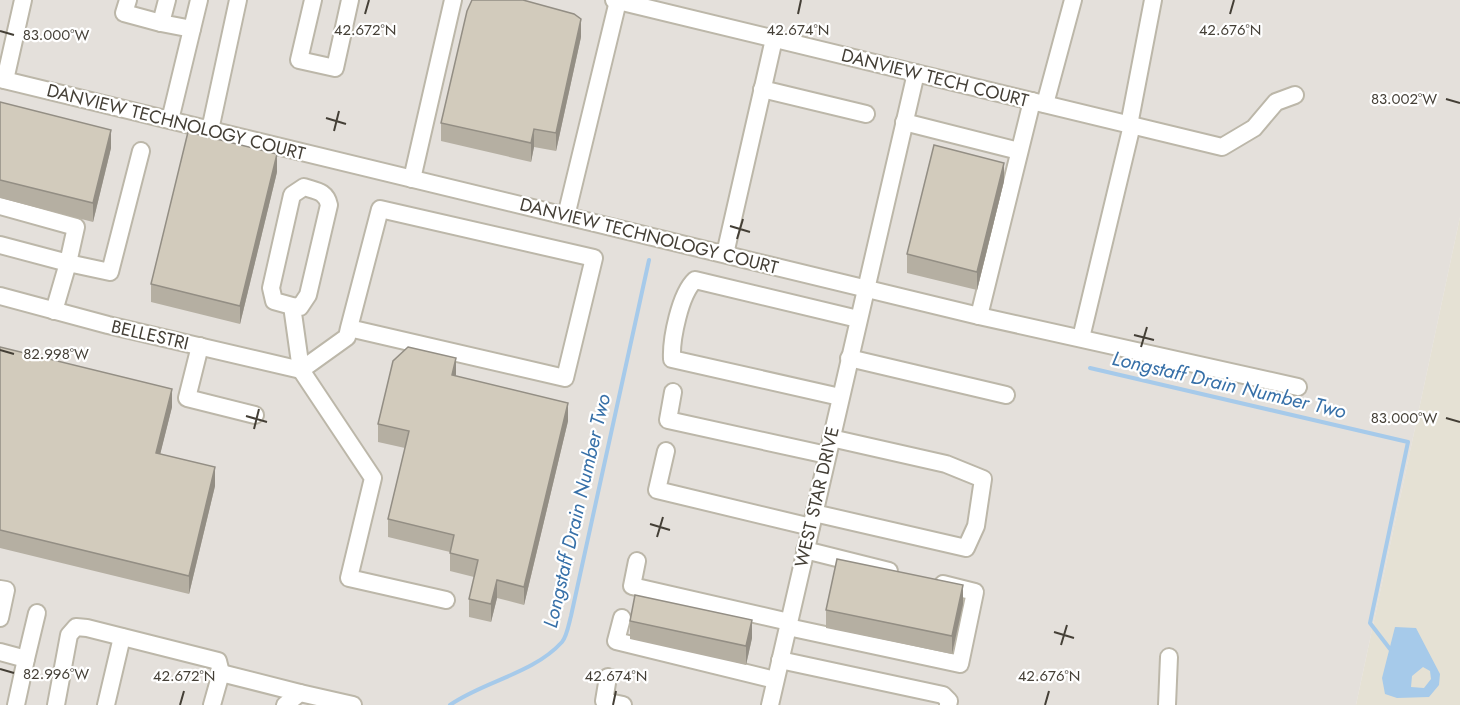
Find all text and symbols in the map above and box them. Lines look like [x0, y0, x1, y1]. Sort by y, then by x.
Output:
text: 42.672°N [334, 19, 396, 41]
text: 42.674°N [767, 19, 829, 41]
text: 42.676°N [1199, 19, 1261, 41]
text: 83.000°W [23, 24, 89, 46]
street label: DANVIEW TECH COURT [839, 42, 1032, 114]
street label: DANVIEW TECHNOLOGY COURT [44, 77, 309, 167]
text: 83.002°W [1371, 88, 1437, 110]
street label: DANVIEW TECHNOLOGY COURT [517, 191, 782, 281]
street label: BELLESTRI [109, 313, 191, 357]
text: 82.998°W [23, 343, 89, 365]
water label: Longstaff Drain Number Two [1109, 344, 1349, 426]
water label: Longstaff Drain Number Two [536, 391, 618, 631]
text: 83.000°W [1371, 407, 1437, 429]
street label: WEST STAR DRIVE [788, 424, 846, 570]
text: 82.996°W [23, 663, 89, 685]
text: 42.672°N [153, 665, 215, 687]
text: 42.674°N [585, 665, 647, 687]
text: 42.676°N [1018, 665, 1080, 687]

